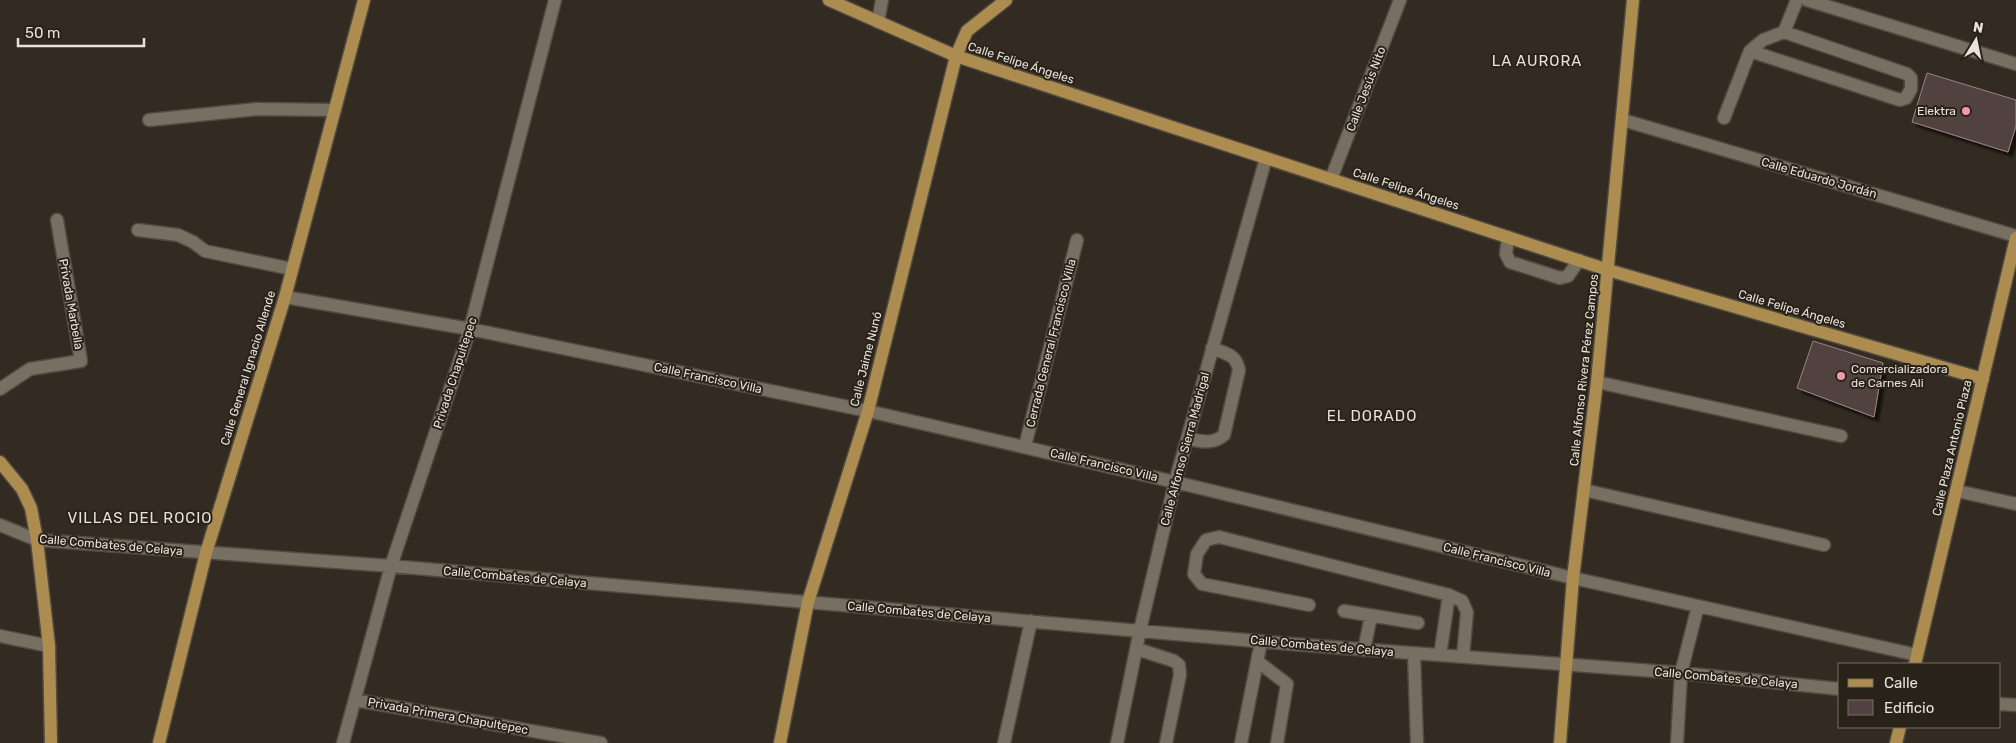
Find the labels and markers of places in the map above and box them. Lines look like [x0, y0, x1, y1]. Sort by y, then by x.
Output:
place label: Elektra [1917, 104, 1956, 118]
marker: Elektra [1960, 105, 1972, 117]
place label: Comercializadora de Carnes Ali [1851, 362, 1948, 390]
marker: Comercializadora de Carnes Ali [1835, 370, 1847, 382]

